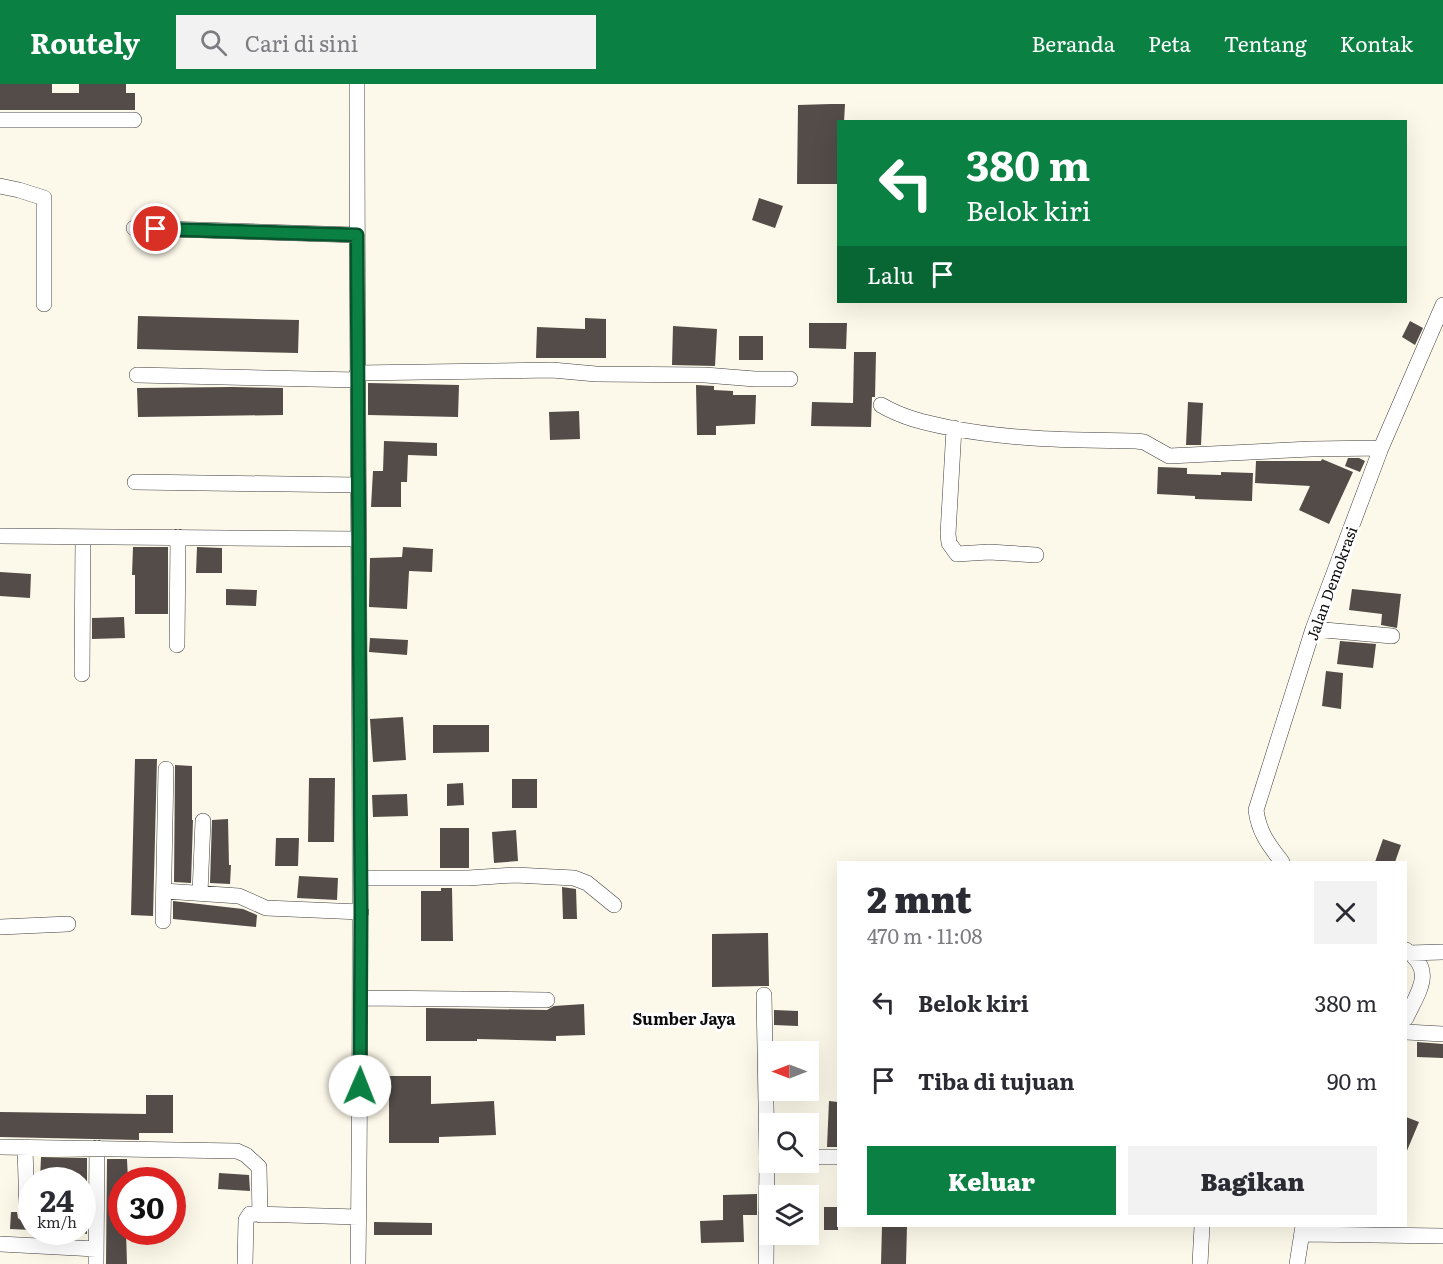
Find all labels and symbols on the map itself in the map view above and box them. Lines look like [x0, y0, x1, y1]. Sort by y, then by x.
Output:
pin [130, 203, 181, 254]
street label: Jalan Demokrasi [1300, 523, 1362, 643]
district label: Sumber Jaya [632, 1006, 736, 1030]
north arrow [759, 1041, 819, 1101]
position arrow [328, 1054, 392, 1118]
speed limit sign: 30 [108, 1167, 186, 1245]

